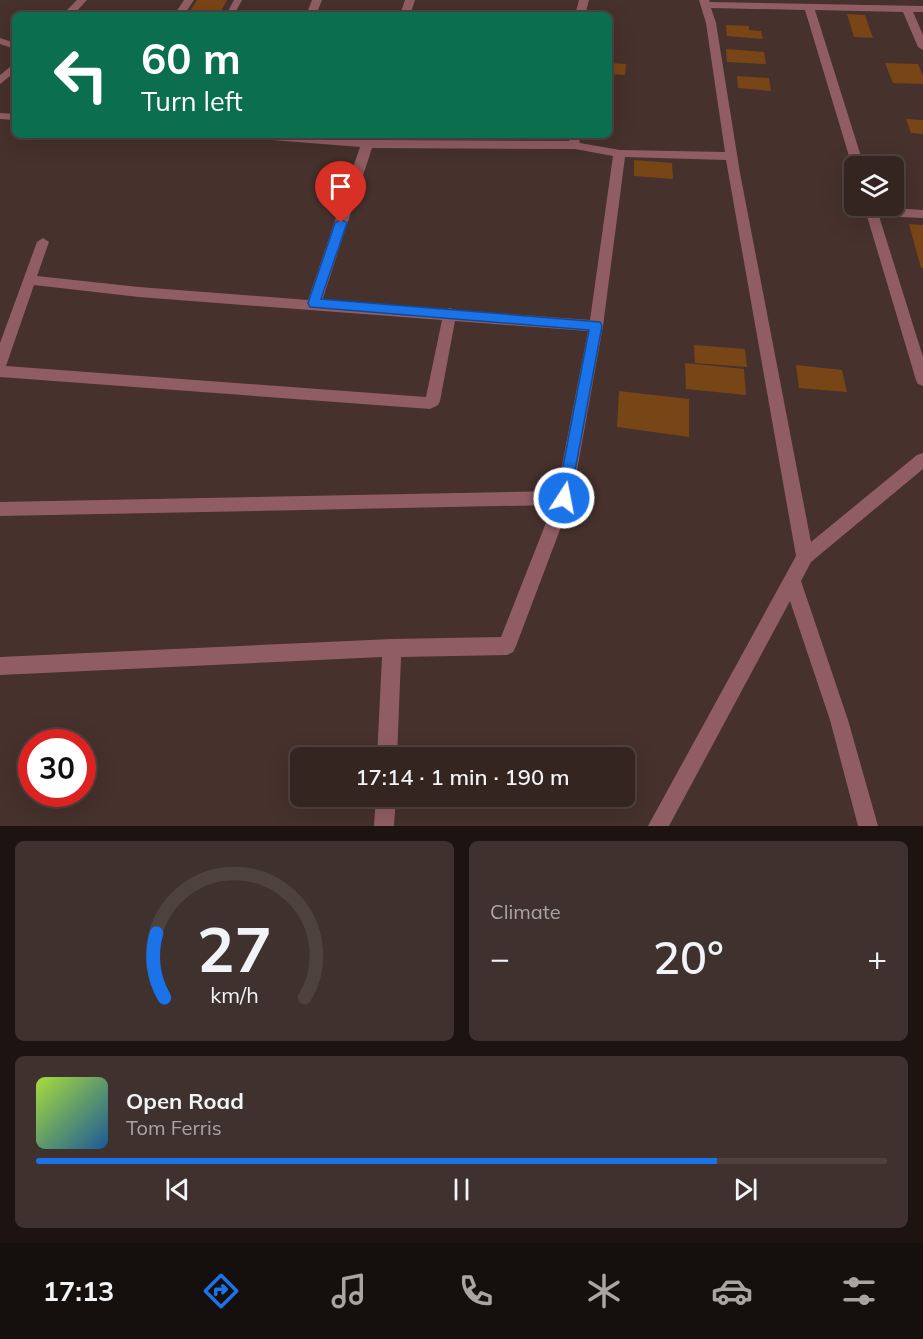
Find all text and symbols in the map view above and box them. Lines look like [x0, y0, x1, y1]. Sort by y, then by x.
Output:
text: 60 m [141, 32, 241, 85]
icon: left [42, 36, 120, 114]
text: Turn left [141, 84, 243, 118]
map controls [844, 156, 904, 216]
button: layers [844, 156, 904, 216]
pin [315, 161, 366, 223]
icon: arrive [324, 170, 357, 203]
position arrow [532, 466, 596, 530]
speed limit sign: 30 [18, 729, 96, 807]
text: 17:14 · 1 min · 190 m [355, 763, 570, 791]
text: Climate [490, 899, 561, 924]
text: 27 [197, 909, 272, 988]
text: 20° [653, 929, 724, 985]
text: − [490, 937, 510, 978]
text: + [867, 937, 887, 978]
text: km/h [210, 981, 259, 1008]
text: Open Road [126, 1087, 244, 1115]
text: Tom Ferris [126, 1115, 222, 1140]
icon: previous [161, 1173, 194, 1206]
icon: pause [445, 1173, 478, 1206]
icon: next [729, 1173, 762, 1206]
icon: directions [200, 1270, 242, 1312]
icon: music [328, 1270, 370, 1312]
icon: phone [455, 1270, 497, 1312]
icon: climate [583, 1270, 625, 1312]
icon: car [711, 1270, 753, 1312]
icon: filters [838, 1270, 880, 1312]
text: 17:13 [43, 1274, 114, 1308]

